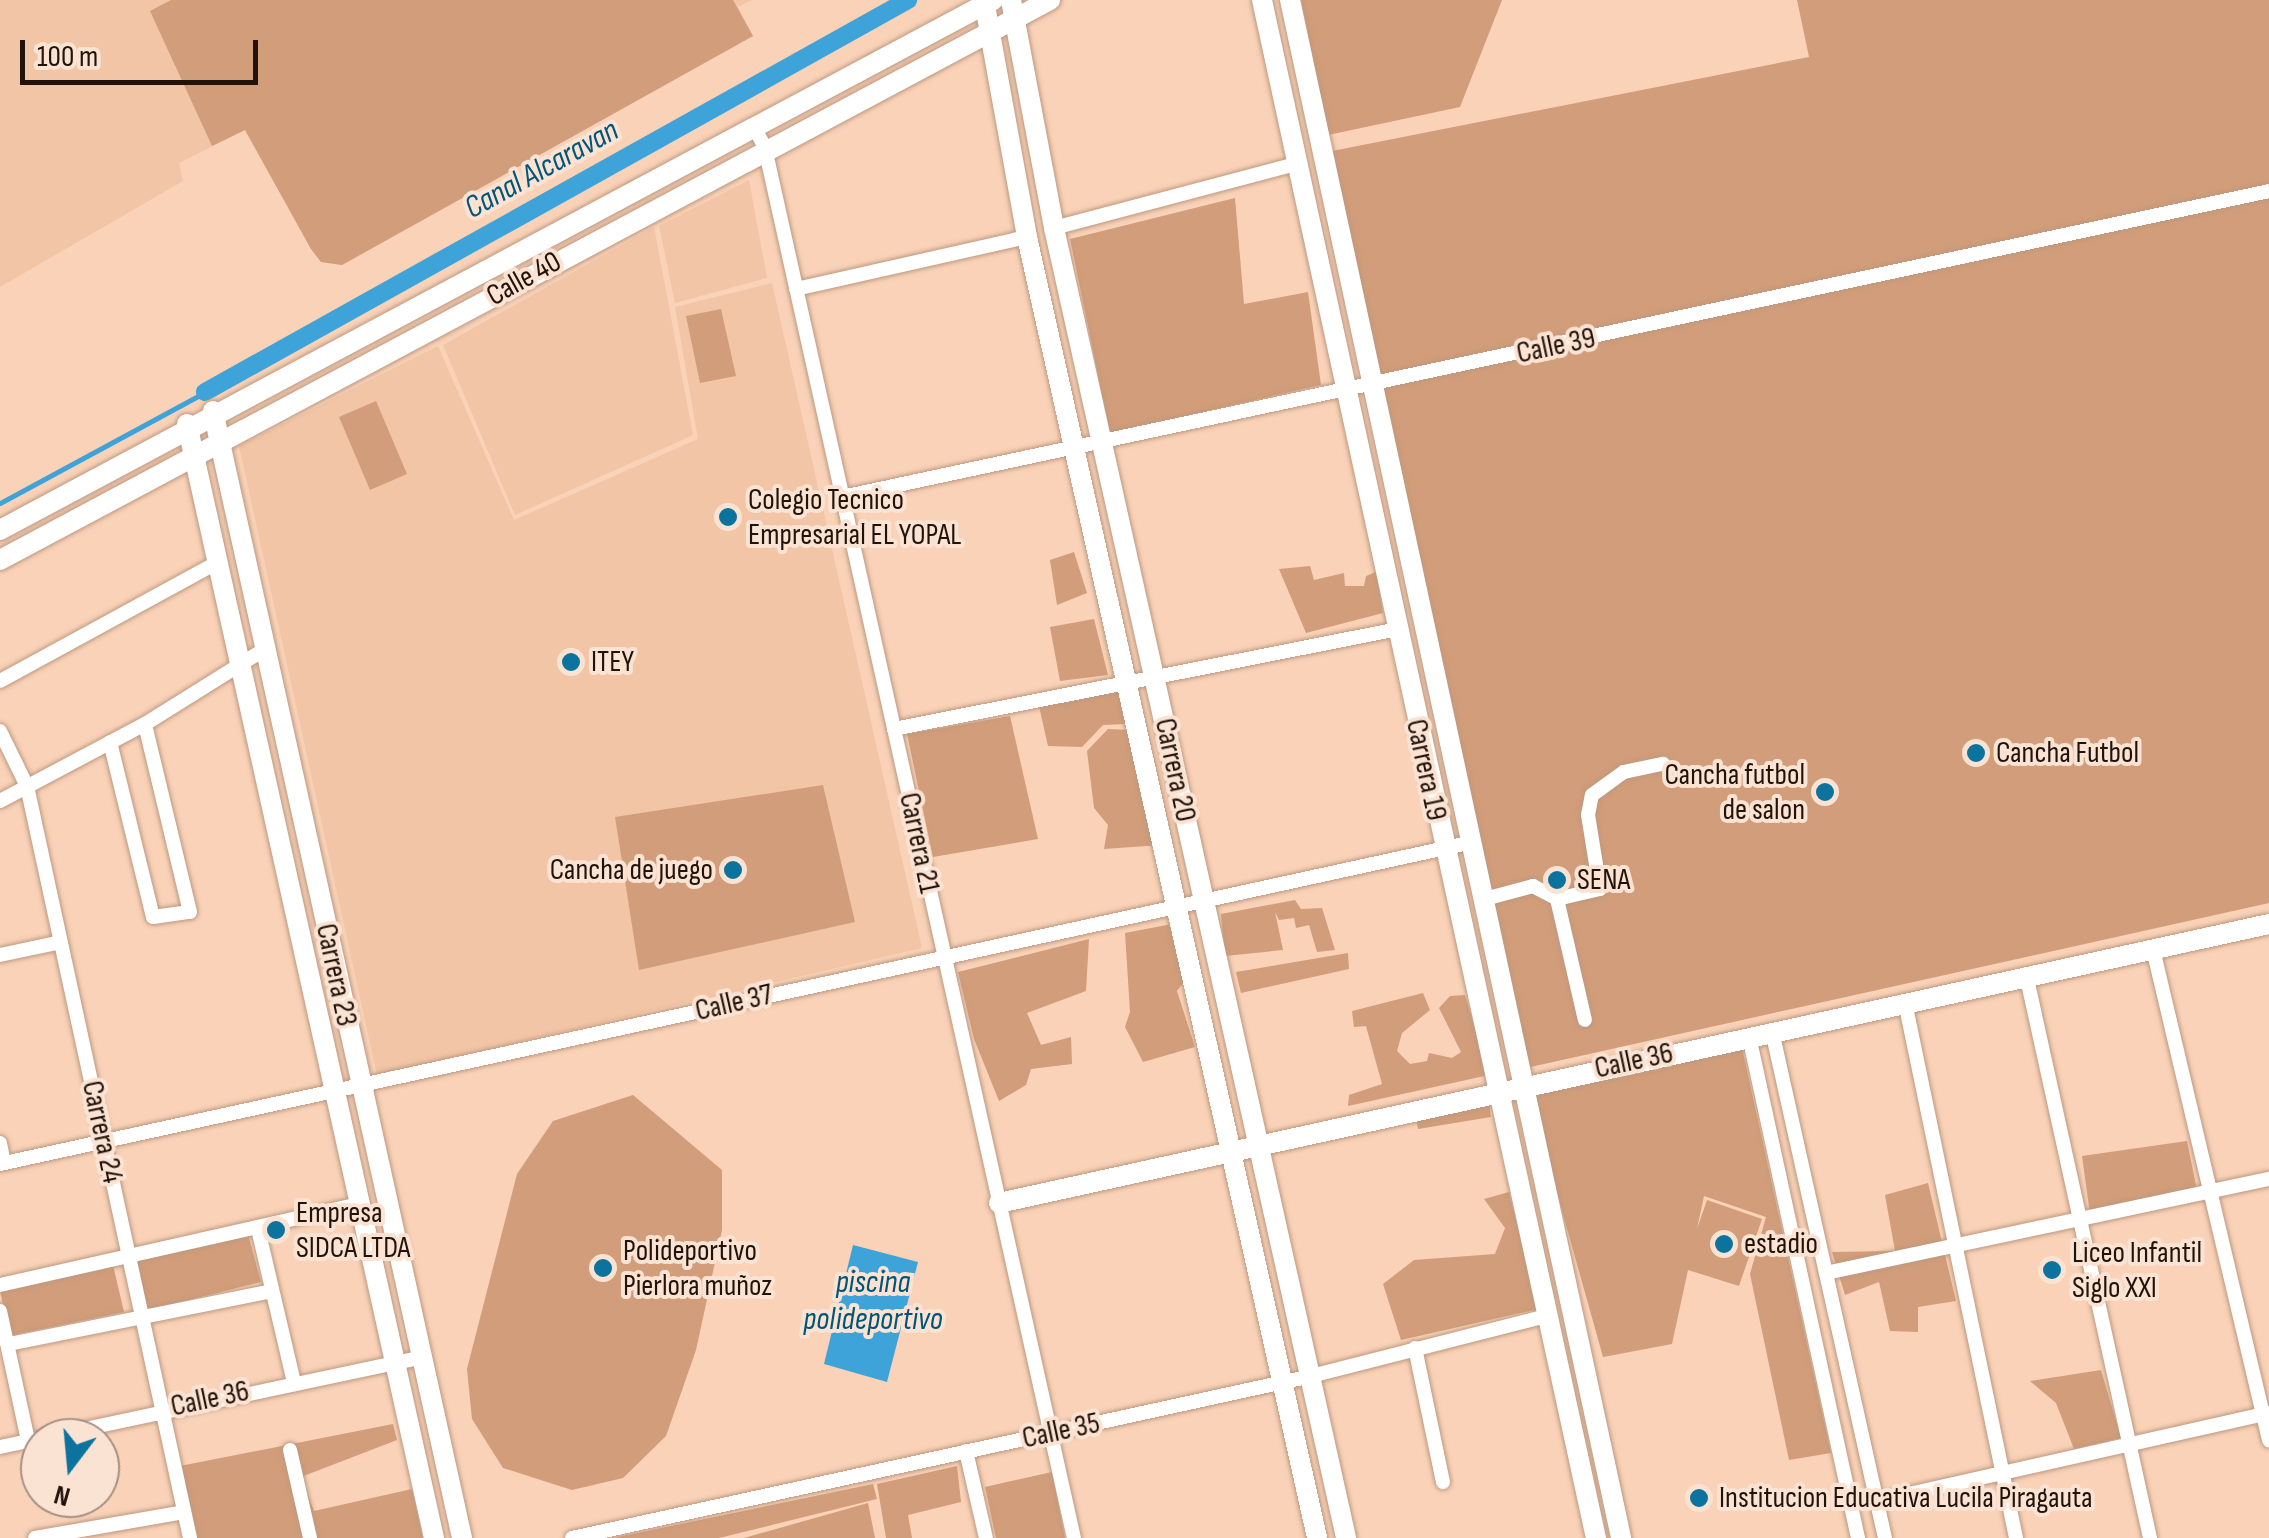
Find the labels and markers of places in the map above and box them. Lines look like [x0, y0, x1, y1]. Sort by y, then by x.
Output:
place label: Colegio Tecnico Empresarial EL YOPAL [748, 482, 961, 552]
marker: Colegio Tecnico Empresarial EL YOPAL [717, 506, 739, 528]
place label: ITEY [591, 644, 634, 680]
marker: ITEY [560, 651, 582, 673]
place label: Cancha Futbol [1996, 735, 2139, 771]
marker: Cancha Futbol [1965, 742, 1987, 764]
place label: Cancha futbol de salon [1665, 757, 1805, 828]
marker: Cancha futbol de salon [1814, 781, 1836, 803]
place label: Cancha de juego [550, 852, 713, 888]
marker: Cancha de juego [722, 859, 744, 881]
place label: SENA [1577, 862, 1630, 898]
marker: SENA [1546, 869, 1568, 891]
place label: Empresa SIDCA LTDA [296, 1195, 410, 1266]
marker: Empresa SIDCA LTDA [265, 1219, 287, 1241]
place label: estadio [1744, 1226, 1818, 1262]
place label: Polideportivo Pierlora muñoz [623, 1233, 772, 1304]
marker: estadio [1713, 1233, 1735, 1255]
place label: Liceo Infantil Siglo XXI [2072, 1235, 2202, 1306]
marker: Polideportivo Pierlora muñoz [592, 1257, 614, 1279]
marker: Liceo Infantil Siglo XXI [2041, 1259, 2063, 1281]
place label: Institucion Educativa Lucila Piragauta [1719, 1480, 2093, 1516]
marker: Institucion Educativa Lucila Piragauta [1688, 1487, 1710, 1509]

